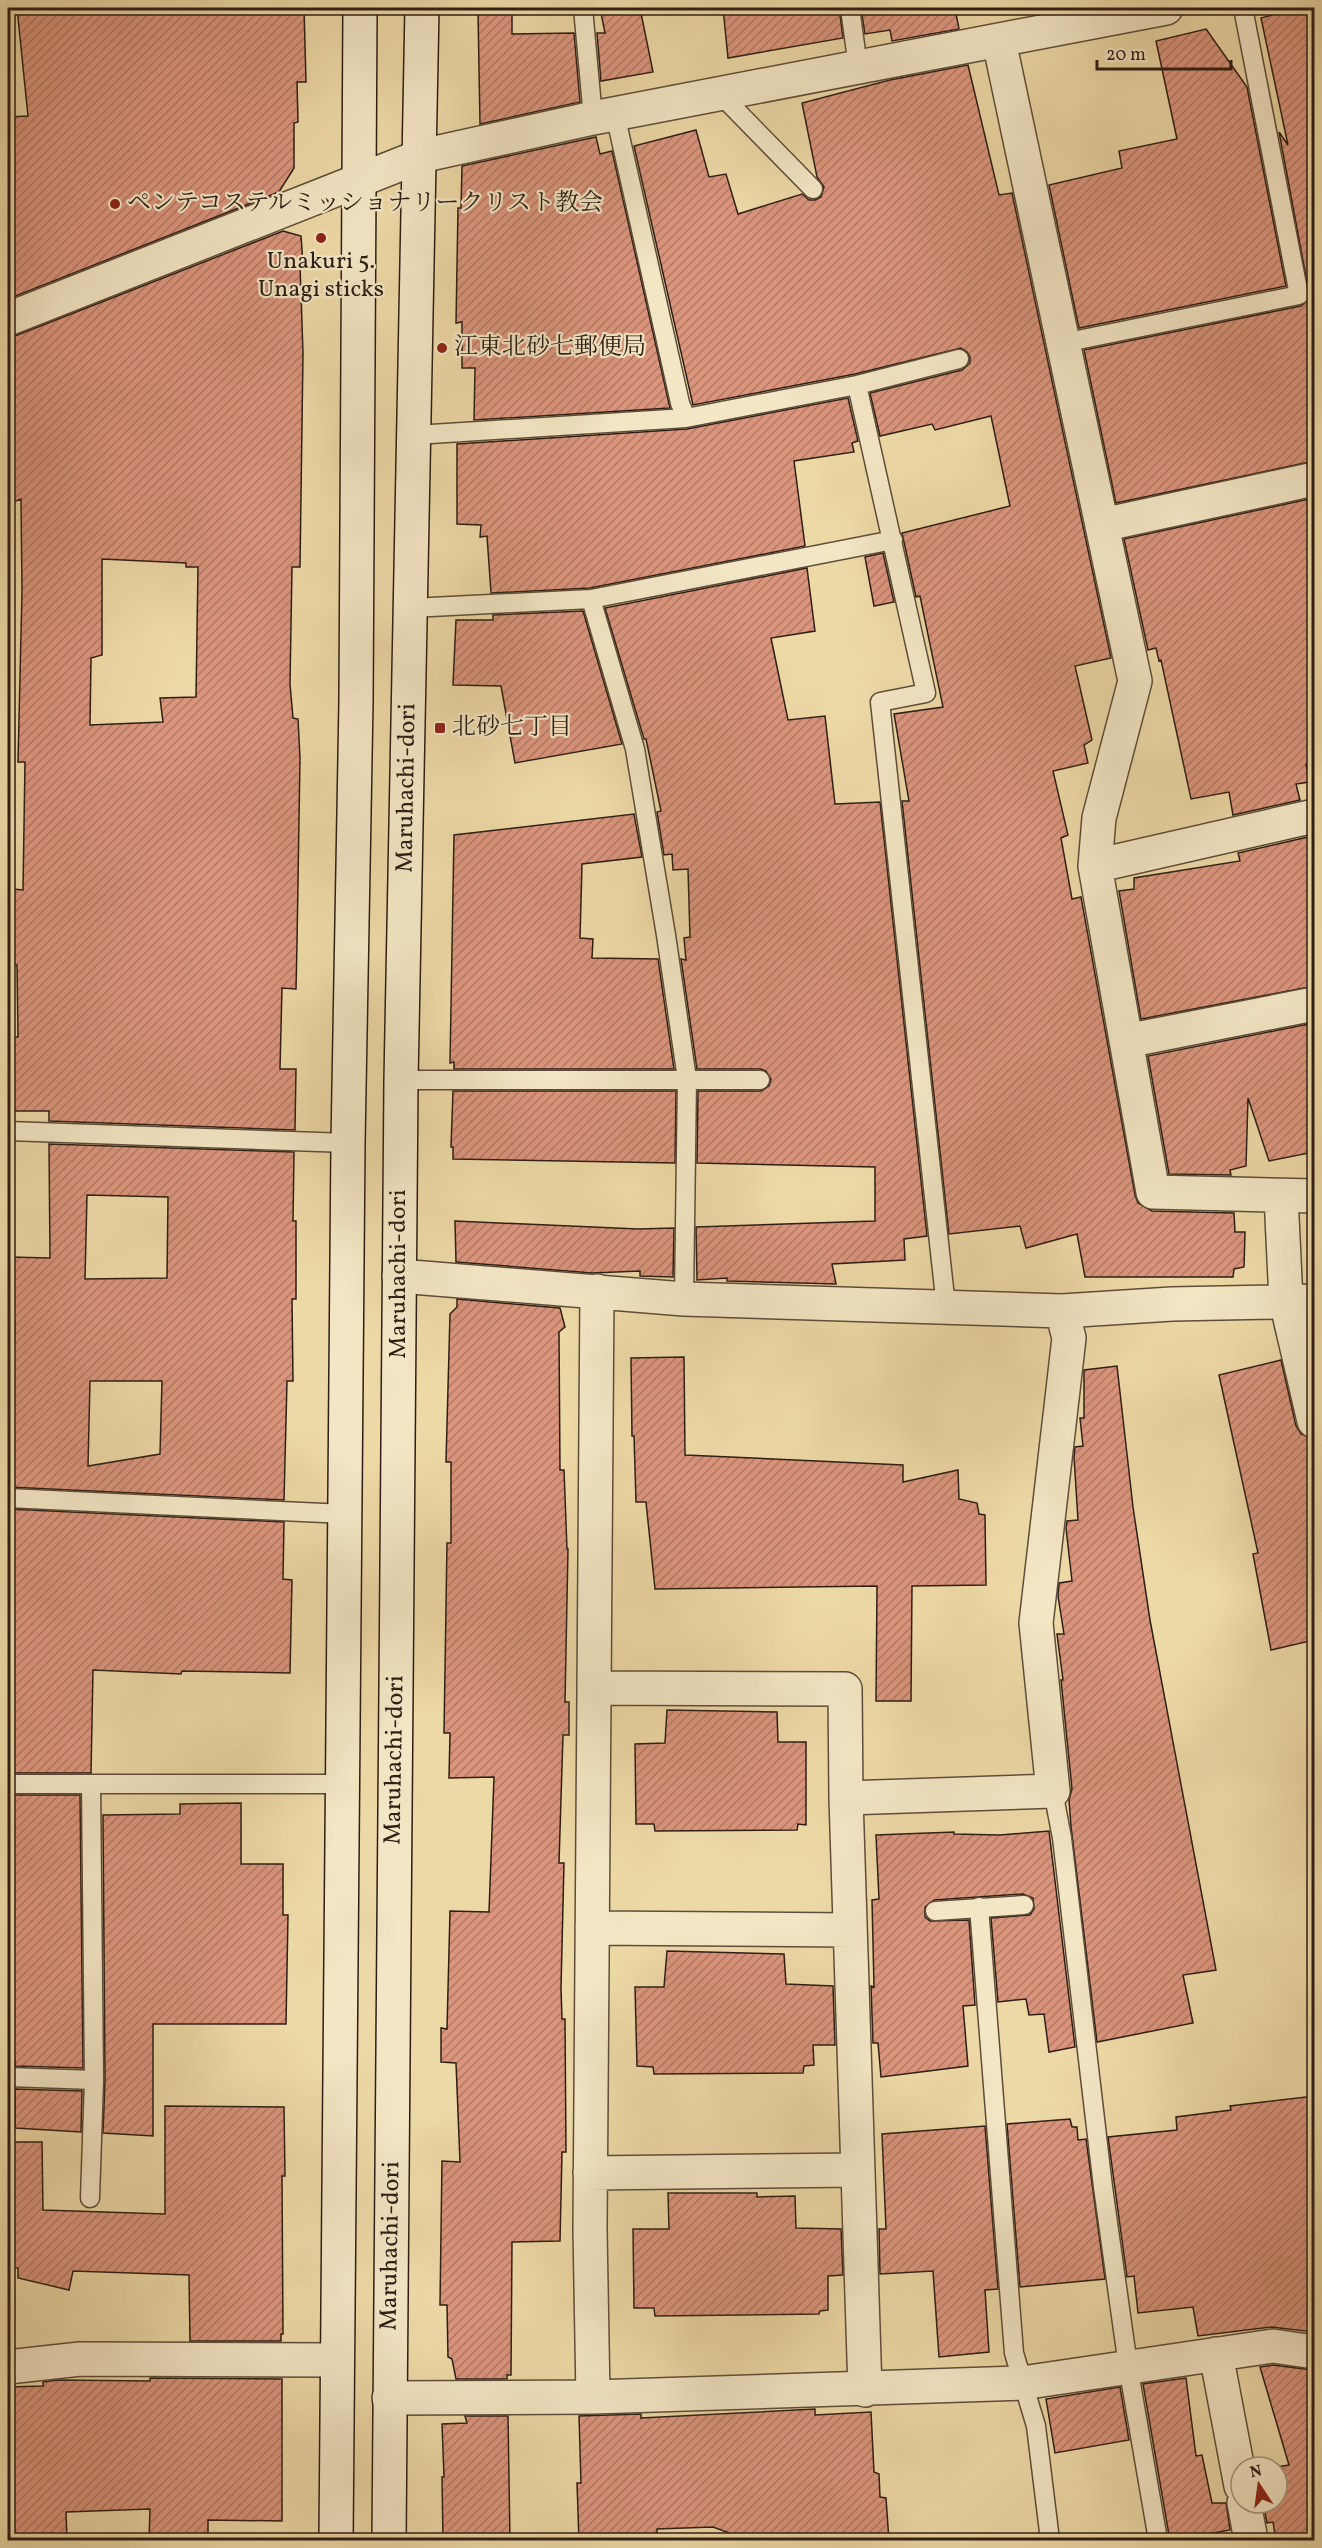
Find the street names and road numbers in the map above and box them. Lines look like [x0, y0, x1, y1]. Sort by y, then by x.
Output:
street label: Maruhachi-dori [389, 703, 425, 873]
street label: Maruhachi-dori [382, 1189, 416, 1359]
street label: Maruhachi-dori [377, 1675, 413, 1845]
street label: Maruhachi-dori [373, 2161, 409, 2331]

